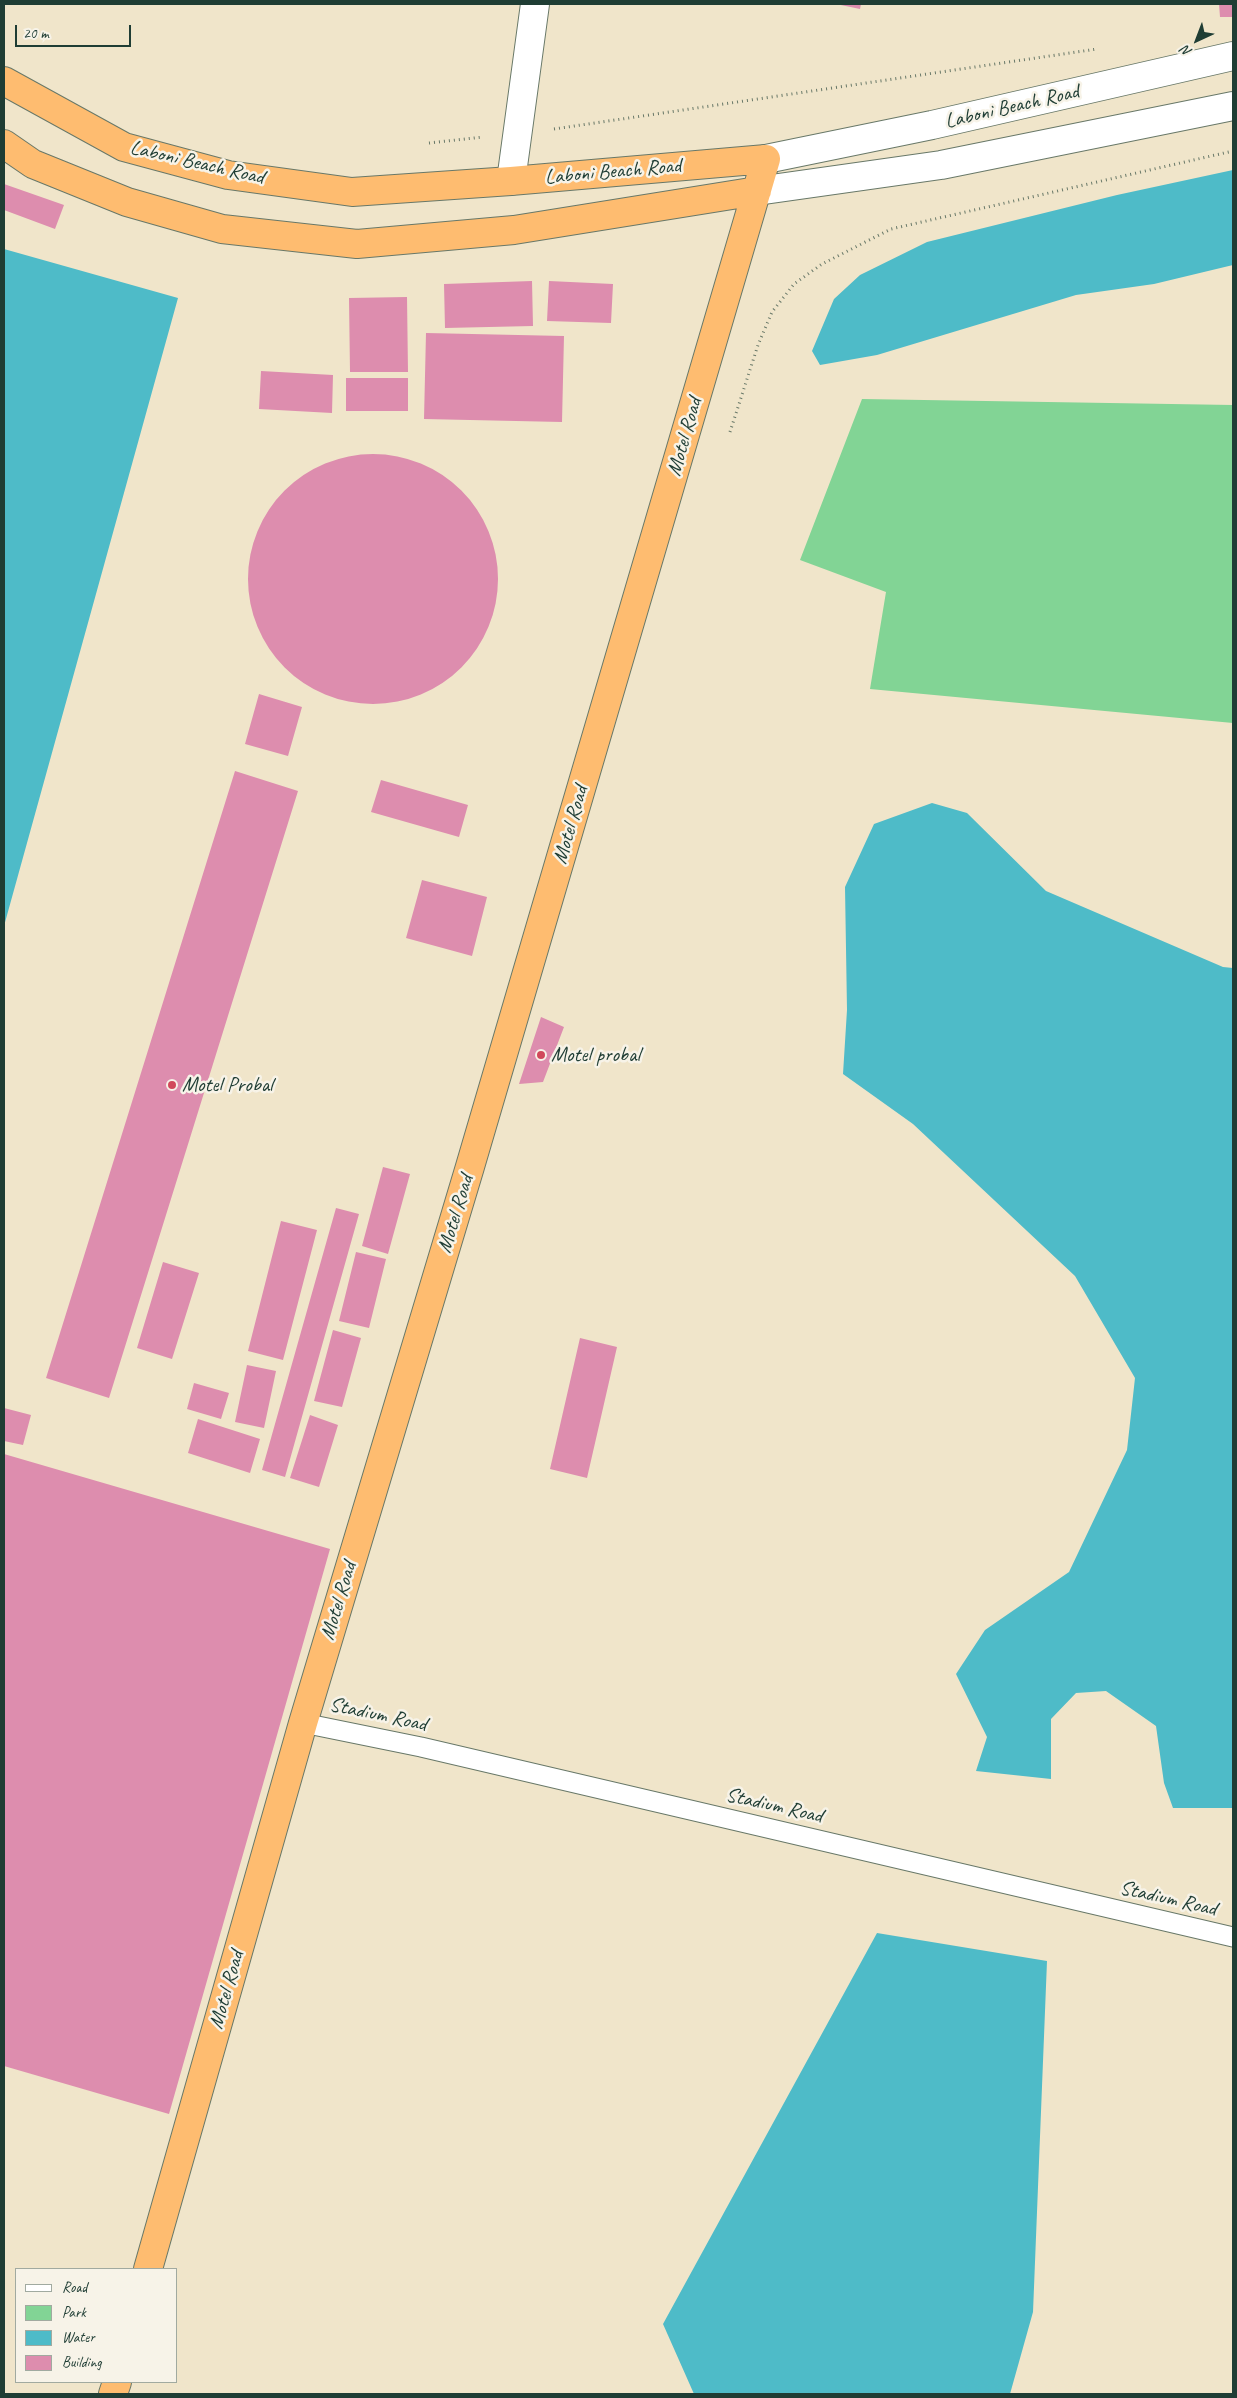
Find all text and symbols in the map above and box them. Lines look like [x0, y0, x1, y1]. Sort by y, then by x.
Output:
scale bar [18, 15, 134, 47]
north arrow [1172, 15, 1222, 65]
text: 20 m [23, 24, 49, 43]
text: N [1177, 42, 1195, 61]
street label: Laboni Beach Road [943, 79, 1081, 135]
street label: Laboni Beach Road [128, 135, 266, 191]
street label: Laboni Beach Road [544, 153, 682, 191]
street label: Motel Road [662, 395, 708, 479]
street label: Motel Road [548, 783, 594, 867]
place label: Motel probal [551, 1042, 640, 1068]
marker: Motel probal [535, 1049, 547, 1061]
place label: Motel Probal [182, 1072, 273, 1098]
marker: Motel Probal [166, 1079, 178, 1091]
street label: Motel Road [432, 1172, 480, 1256]
street label: Motel Road [315, 1559, 363, 1643]
street label: Stadium Road [327, 1692, 429, 1738]
street label: Stadium Road [723, 1783, 825, 1829]
street label: Stadium Road [1117, 1876, 1219, 1922]
street label: Motel Road [204, 1948, 250, 2032]
legend [15, 2268, 178, 2383]
text: Road [62, 2278, 87, 2297]
text: Park [62, 2303, 86, 2322]
text: Water [62, 2328, 95, 2347]
text: Building [62, 2353, 101, 2372]

